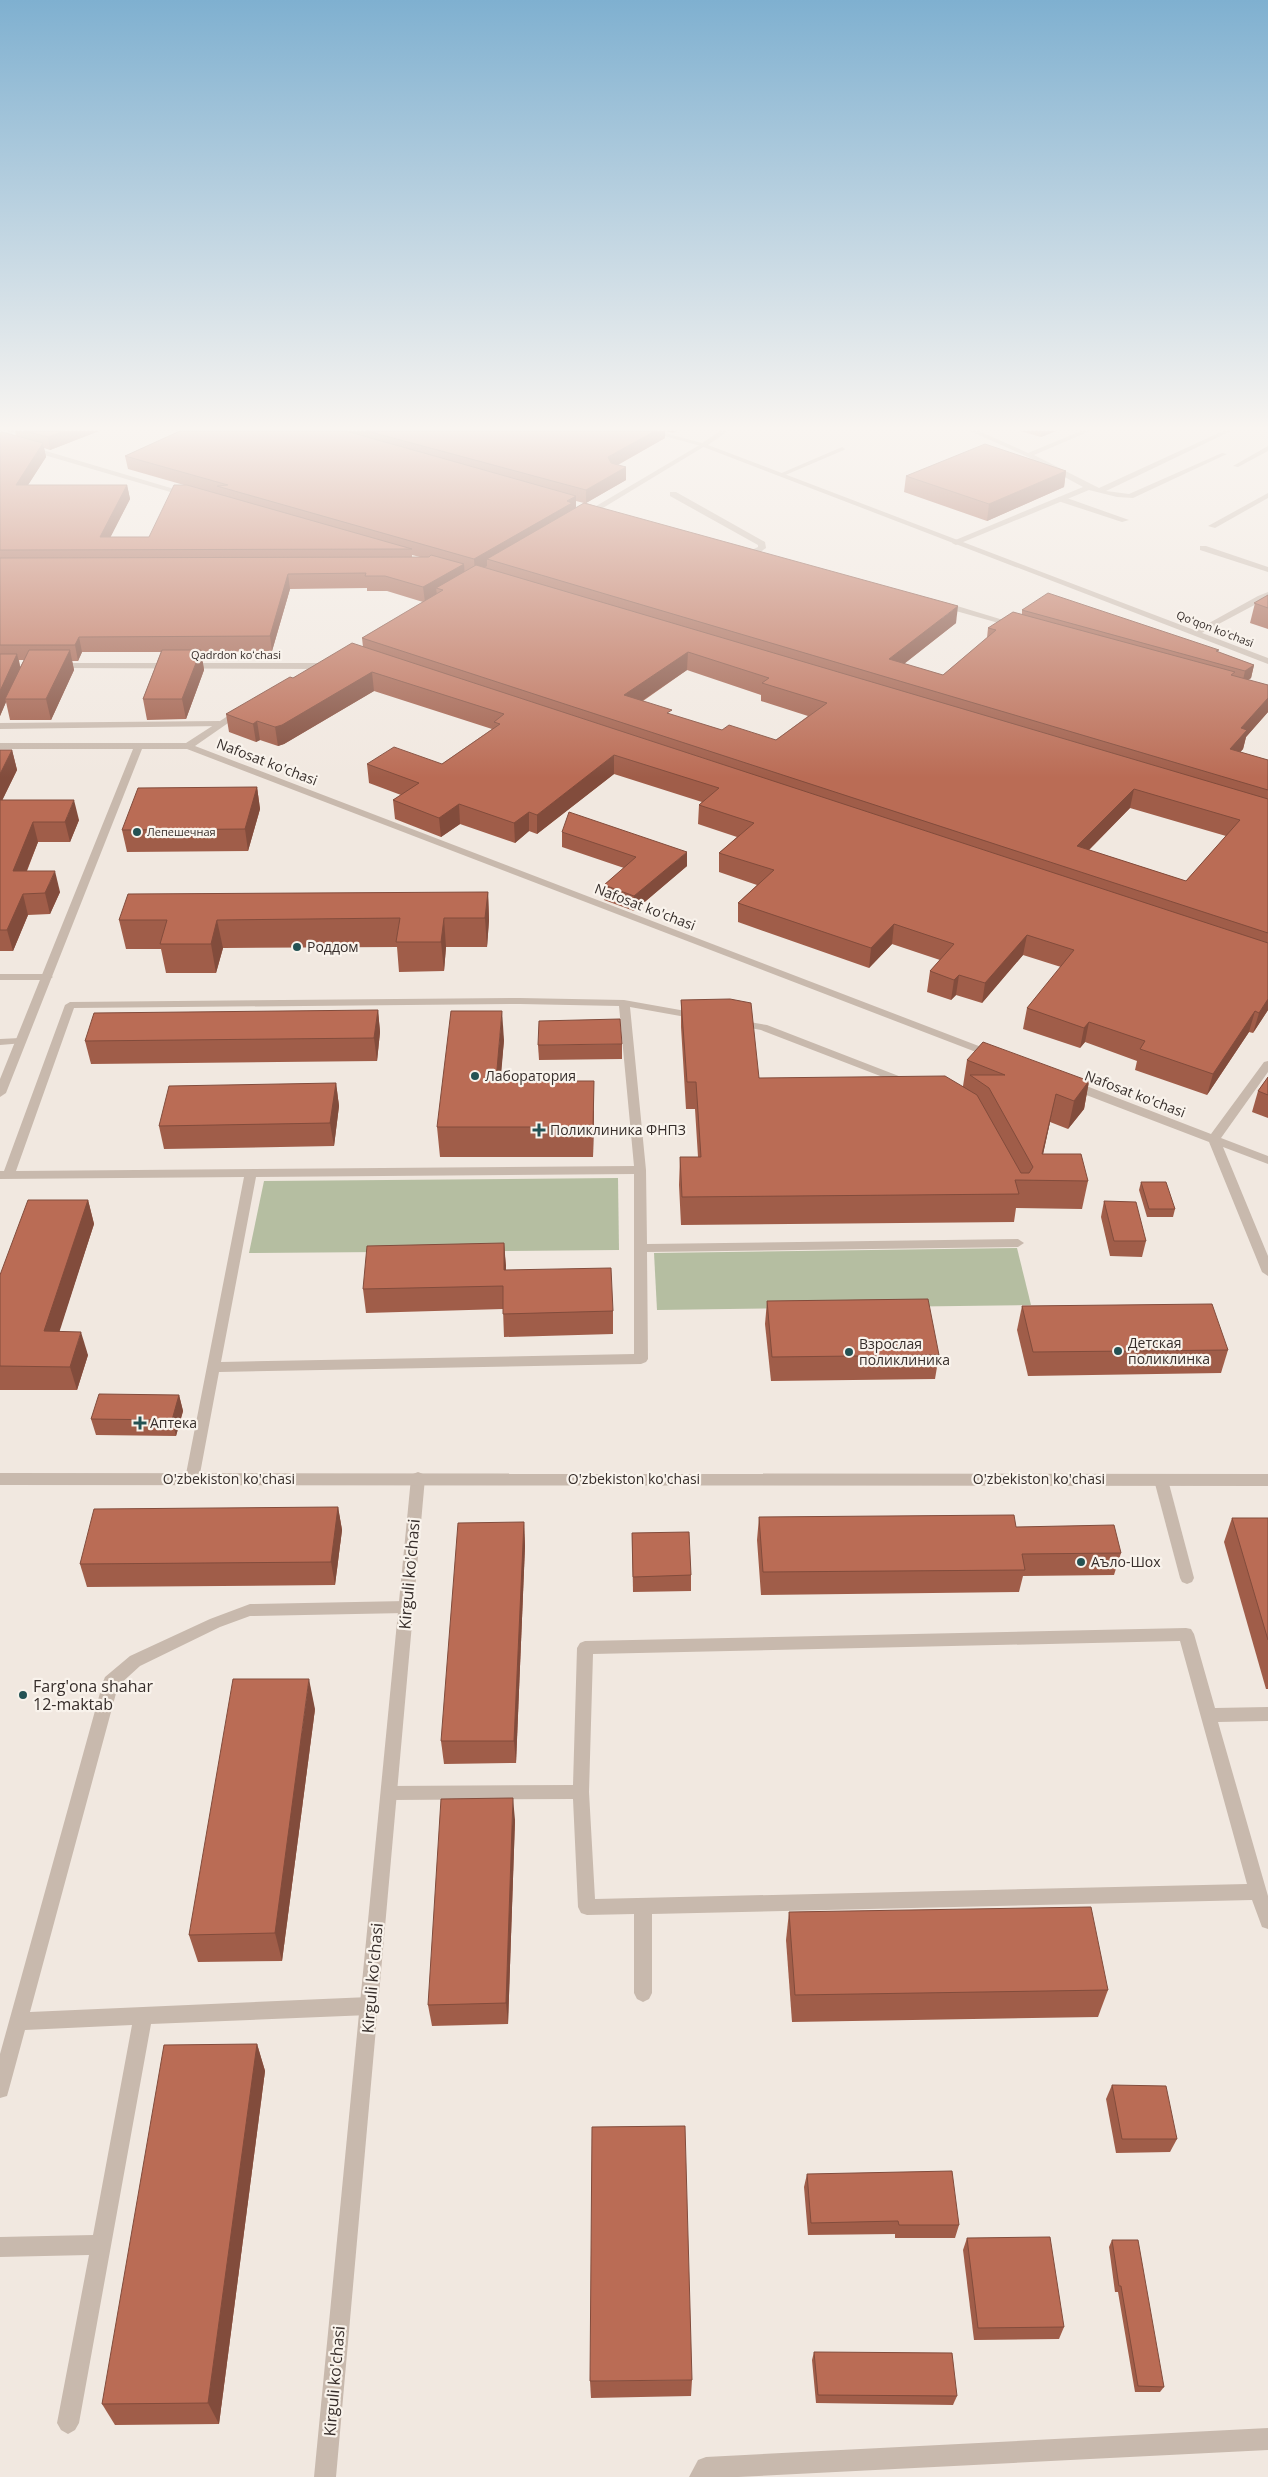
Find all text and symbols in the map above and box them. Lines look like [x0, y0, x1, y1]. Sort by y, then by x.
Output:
street label: Qoʻqon koʻchasi [1174, 607, 1256, 650]
street label: Qadrdon koʻchasi [191, 647, 281, 662]
street label: Nafosat ko'chasi [214, 734, 320, 790]
place label: Лепешечная [147, 824, 216, 839]
marker: Лепешечная [131, 826, 143, 838]
street label: Nafosat ko'chasi [592, 879, 698, 935]
place label: Роддом [307, 937, 359, 956]
marker: Роддом [291, 941, 303, 953]
place label: Лаборатория [485, 1066, 576, 1085]
street label: Nafosat ko'chasi [1082, 1066, 1188, 1122]
marker: Лаборатория [469, 1070, 481, 1082]
place label: Поликлиника ФНПЗ [550, 1120, 686, 1139]
marker: Поликлиника ФНПЗ [532, 1123, 546, 1137]
place label: Детская поликлинка [1128, 1333, 1210, 1368]
place label: Взрослая поликлиника [859, 1334, 950, 1369]
marker: Детская поликлинка [1112, 1345, 1124, 1357]
marker: Взрослая поликлиника [843, 1346, 855, 1358]
place label: Аптека [150, 1413, 197, 1432]
marker: Аптека [134, 1417, 146, 1429]
street label: O'zbekiston ko'chasi [163, 1469, 295, 1488]
street label: O'zbekiston ko'chasi [568, 1469, 700, 1488]
street label: O'zbekiston ko'chasi [973, 1469, 1105, 1488]
street label: Kirguli ko'chasi [393, 1518, 425, 1630]
place label: Аъло-Шох [1091, 1552, 1161, 1571]
marker: Аъло-Шох [1075, 1556, 1087, 1568]
place label: Farg'ona shahar 12-maktab [33, 1675, 153, 1715]
marker: Farg'ona shahar 12-maktab [17, 1689, 29, 1701]
street label: Kirguli ko'chasi [356, 1922, 388, 2034]
street label: Kirguli ko'chasi [318, 2325, 350, 2437]

